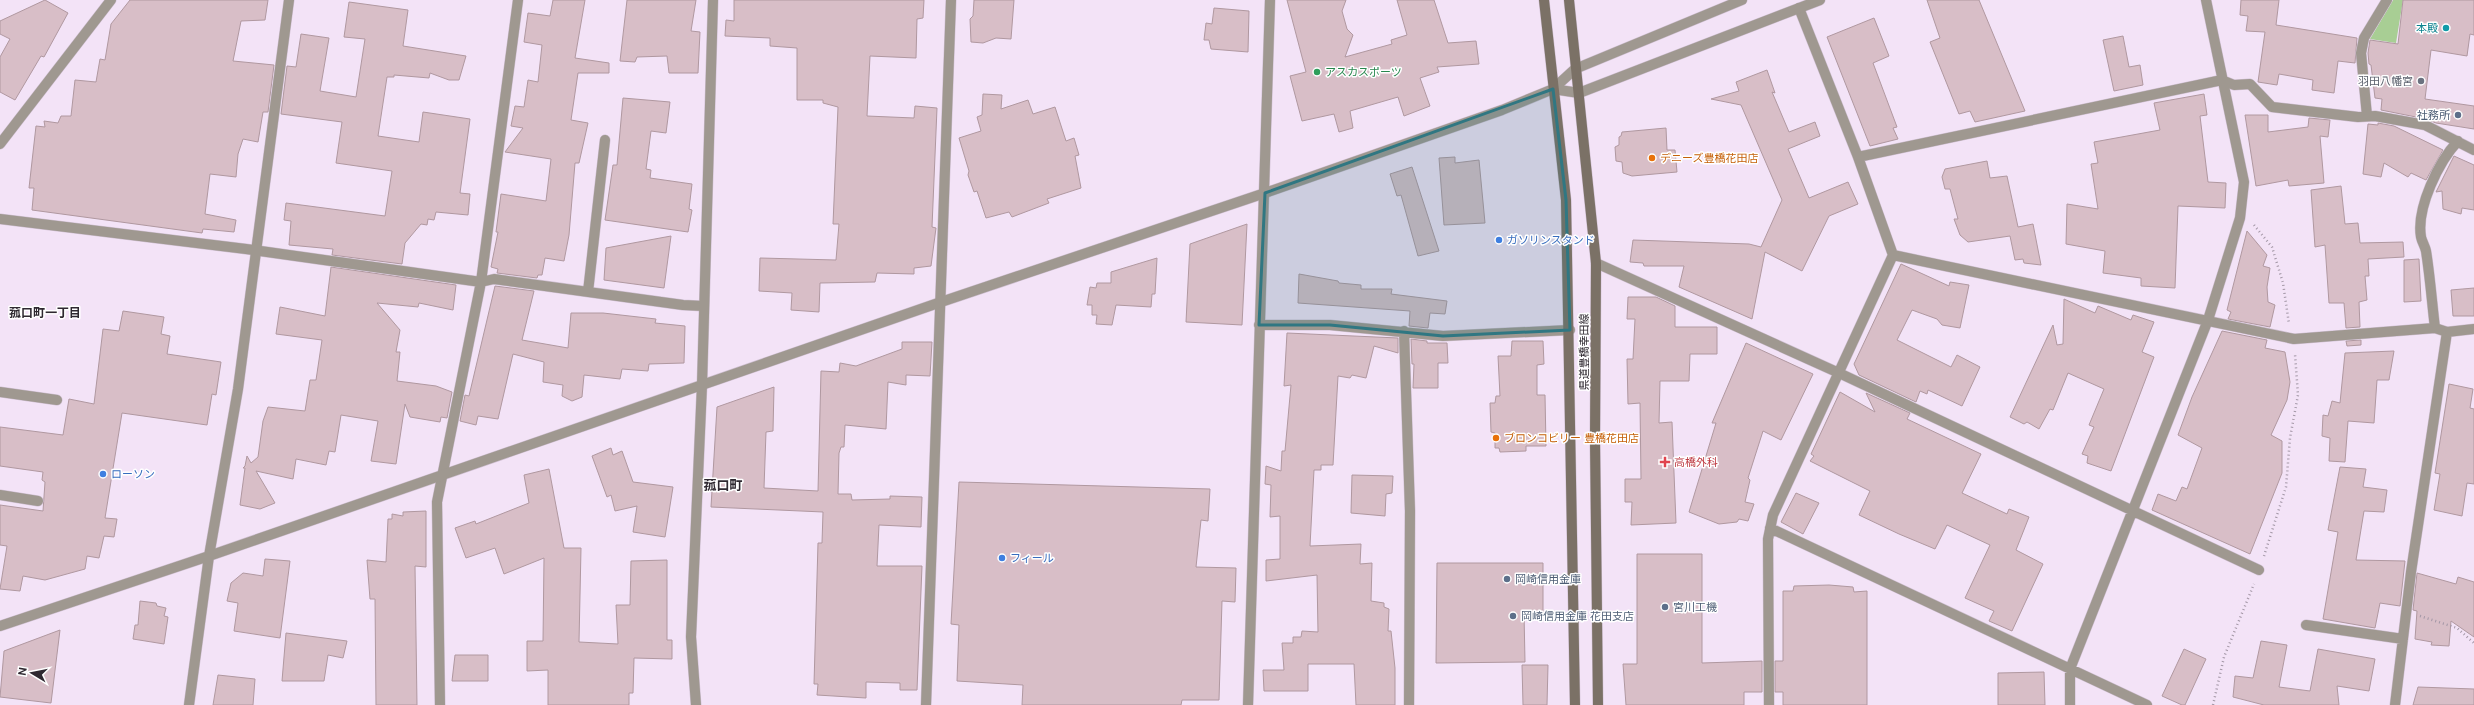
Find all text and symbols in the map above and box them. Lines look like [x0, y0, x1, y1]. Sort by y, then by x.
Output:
place label: 本殿 [2416, 21, 2438, 35]
marker: 本殿 [2441, 23, 2451, 33]
place label: アスカスポーツ [1325, 65, 1402, 79]
marker: アスカスポーツ [1312, 67, 1322, 77]
place label: 羽田八幡宮 [2358, 74, 2413, 88]
marker: 羽田八幡宮 [2416, 76, 2426, 86]
place label: 社務所 [2417, 108, 2451, 122]
marker: 社務所 [2453, 110, 2463, 120]
place label: デニーズ豊橋花田店 [1660, 151, 1758, 165]
marker: デニーズ豊橋花田店 [1647, 153, 1657, 163]
place label: ガソリンスタンド [1507, 233, 1595, 247]
marker: ガソリンスタンド [1494, 235, 1504, 245]
district label: 菰口町一丁目 [9, 305, 81, 321]
street label: 県道豊橋幸田線 [1577, 314, 1591, 391]
place label: ブロンコビリー 豊橋花田店 [1504, 431, 1639, 445]
marker: ブロンコビリー 豊橋花田店 [1491, 433, 1501, 443]
place label: 高橋外科 [1674, 455, 1718, 469]
marker: 高橋外科 [1659, 456, 1671, 468]
place label: ローソン [111, 467, 155, 481]
marker: ローソン [98, 469, 108, 479]
district label: 菰口町 [703, 477, 743, 494]
place label: フィール [1010, 551, 1054, 565]
marker: フィール [997, 553, 1007, 563]
place label: 岡崎信用金庫 [1515, 572, 1581, 586]
marker: 岡崎信用金庫 [1502, 574, 1512, 584]
place label: 宮川工機 [1673, 600, 1717, 614]
marker: 宮川工機 [1660, 602, 1670, 612]
place label: 岡崎信用金庫 花田支店 [1521, 609, 1634, 623]
marker: 岡崎信用金庫 花田支店 [1508, 611, 1518, 621]
north arrow [12, 653, 52, 693]
text: N [15, 666, 30, 676]

